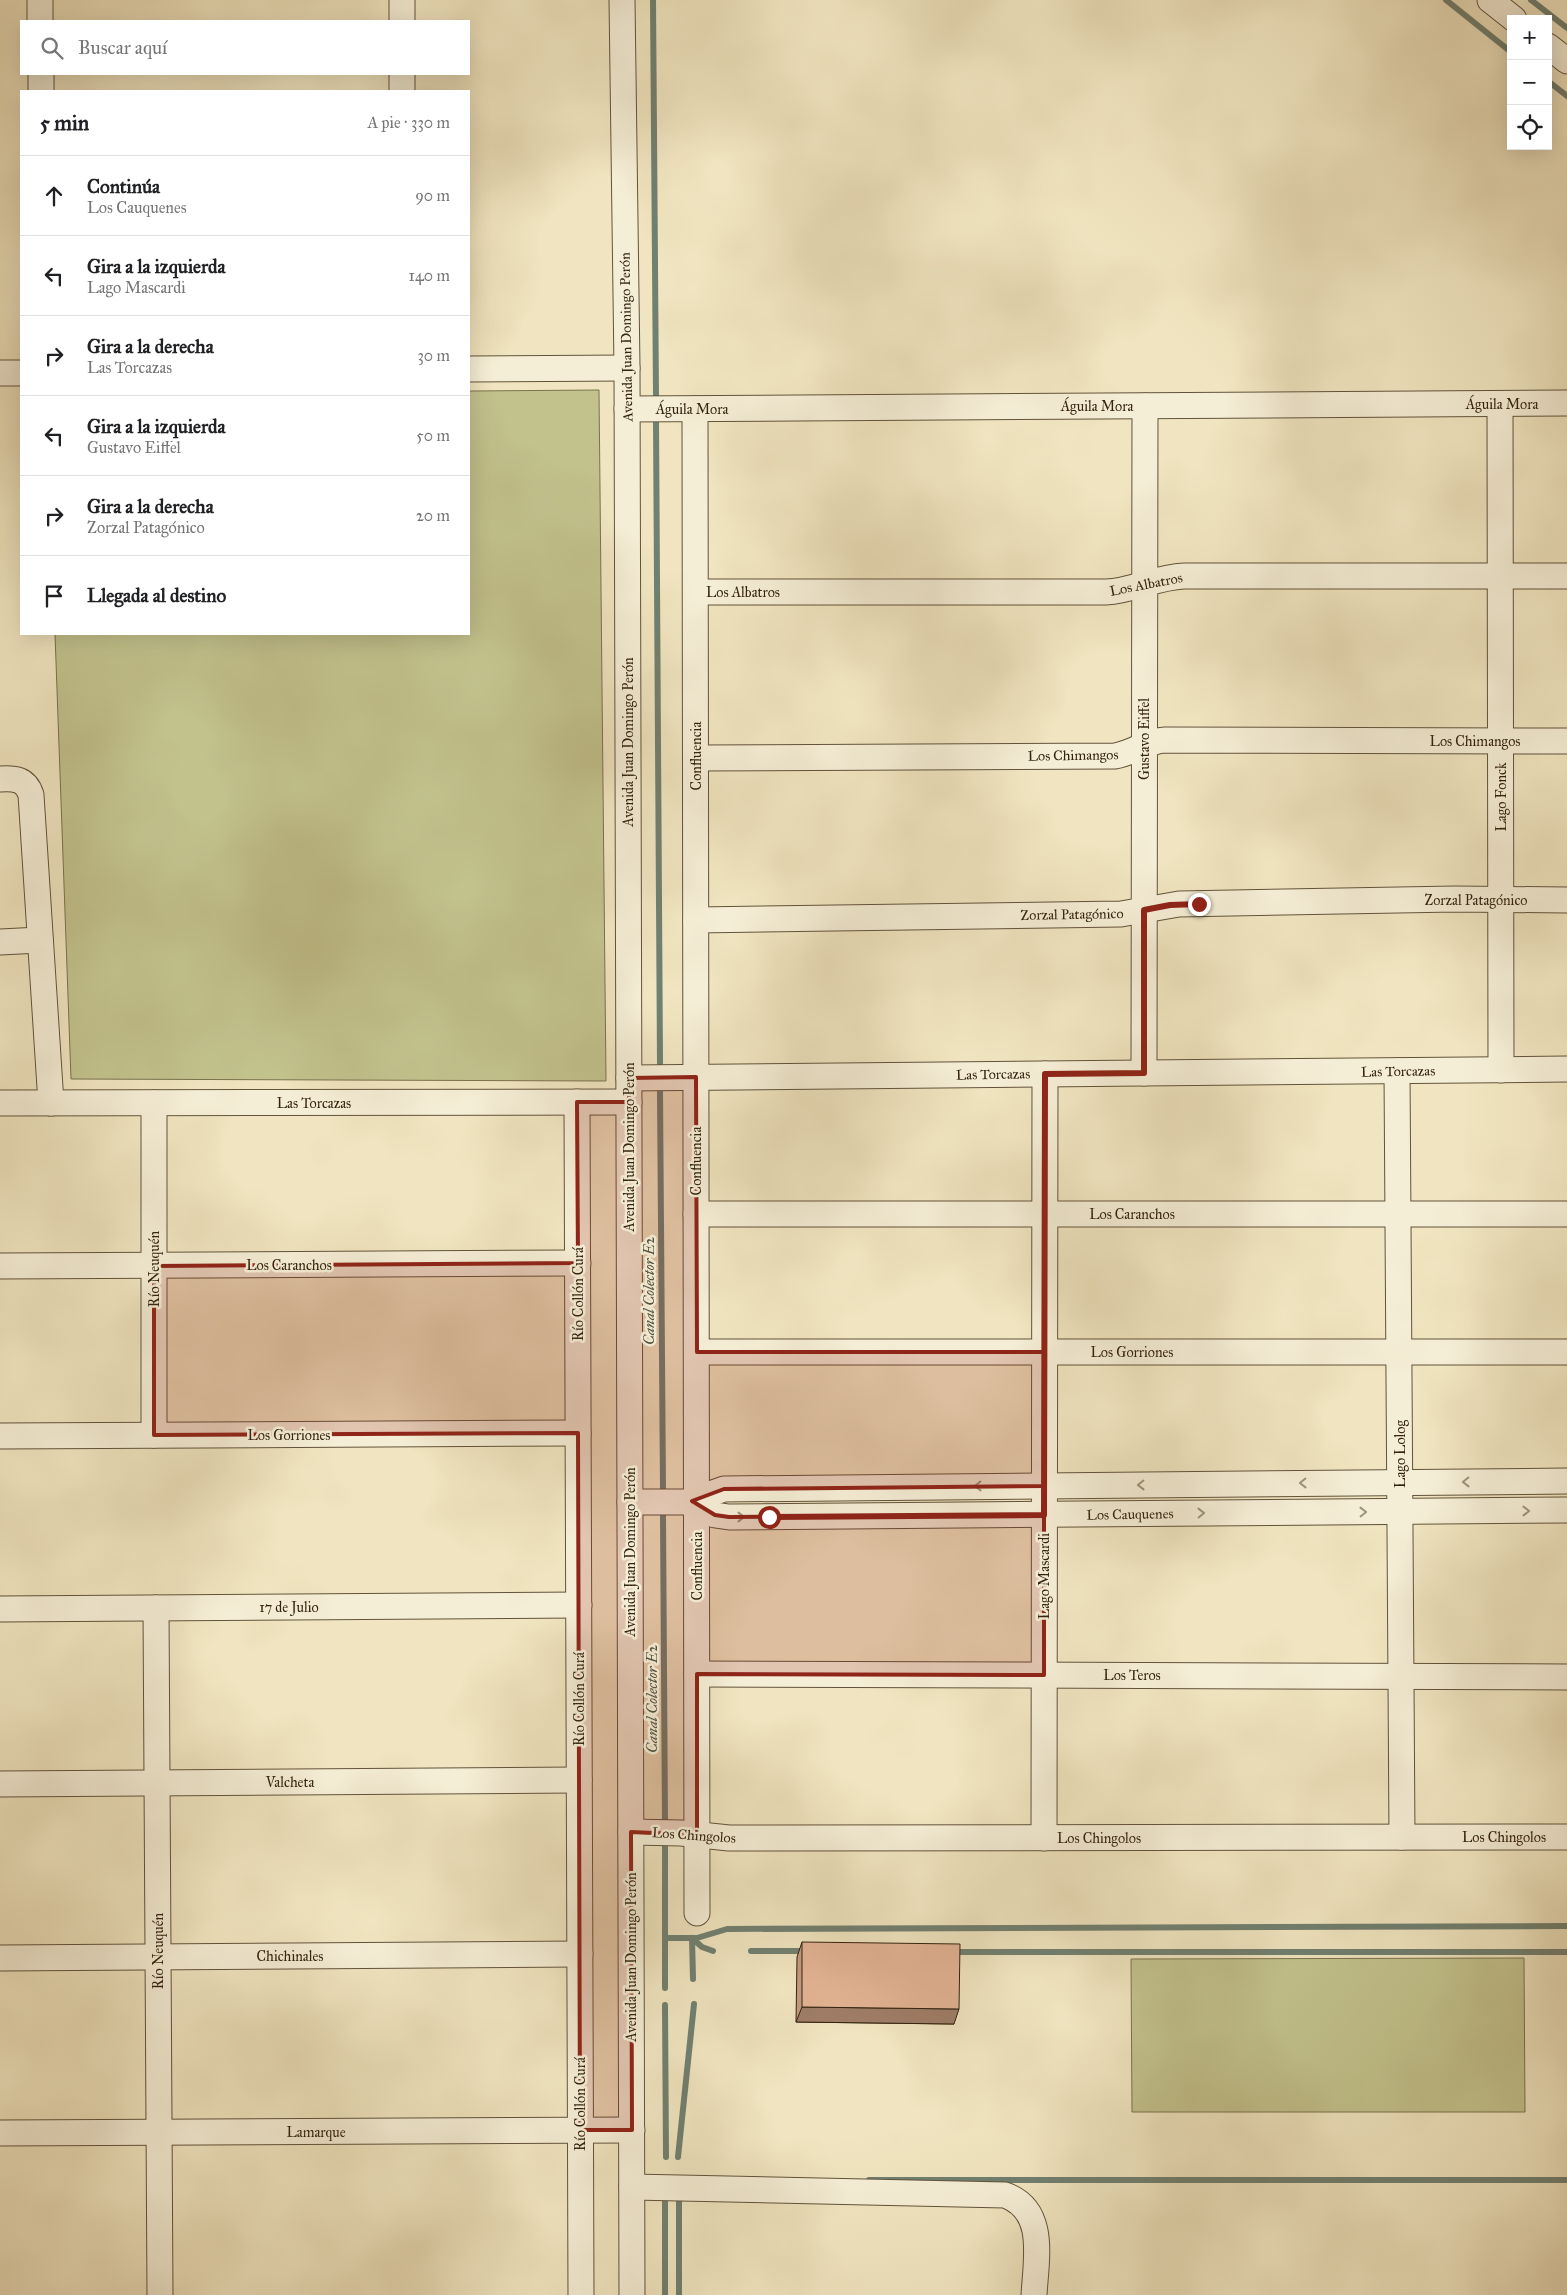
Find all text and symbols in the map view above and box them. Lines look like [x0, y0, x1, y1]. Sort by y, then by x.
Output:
map controls [1507, 15, 1552, 150]
button: + [1507, 15, 1552, 60]
search box [20, 20, 470, 75]
icon: search [38, 34, 66, 62]
text: Buscar aquí [78, 36, 167, 59]
button: − [1507, 60, 1552, 105]
button: locate [1507, 105, 1552, 150]
text: 5 min [40, 110, 89, 136]
text: A pie · 330 m [367, 113, 450, 132]
text: Continúa [87, 175, 160, 198]
icon: ahead [40, 182, 68, 210]
text: 90 m [415, 186, 450, 205]
text: Los Cauquenes [87, 198, 186, 217]
street label: Avenida Juan Domingo Perón [617, 252, 637, 423]
text: Gira a la izquierda [87, 255, 226, 278]
icon: left [40, 262, 68, 290]
text: 140 m [409, 266, 450, 285]
text: Lago Mascardi [87, 278, 186, 297]
text: Gira a la derecha [87, 335, 214, 358]
icon: right [40, 342, 68, 370]
text: 30 m [417, 346, 450, 365]
text: Las Torcazas [87, 358, 172, 377]
street label: Águila Mora [1465, 394, 1538, 413]
street label: Águila Mora [1060, 396, 1133, 415]
street label: Águila Mora [655, 399, 728, 418]
text: Gira a la izquierda [87, 415, 226, 438]
icon: left [40, 422, 68, 450]
text: 50 m [416, 426, 450, 445]
text: Gustavo Eiffel [87, 438, 181, 457]
text: Gira a la derecha [87, 495, 214, 518]
icon: right [40, 502, 68, 530]
text: 20 m [416, 506, 450, 525]
text: Zorzal Patagónico [87, 518, 205, 537]
street label: Los Albatros [1108, 569, 1184, 600]
icon: arrive [40, 582, 68, 610]
text: Llegada al destino [87, 584, 226, 607]
street label: Los Albatros [706, 584, 780, 601]
street label: Avenida Juan Domingo Perón [620, 657, 638, 828]
street label: Gustavo Eiffel [1136, 698, 1153, 780]
street label: Confluencia [688, 722, 705, 790]
street label: Los Chimangos [1430, 733, 1520, 750]
street label: Los Chimangos [1027, 746, 1119, 765]
street label: Lago Fonck [1493, 762, 1510, 831]
street label: Zorzal Patagónico [1425, 892, 1527, 909]
route end [1188, 893, 1211, 916]
street label: Zorzal Patagónico [1020, 905, 1124, 924]
street label: Avenida Juan Domingo Perón [621, 1062, 639, 1233]
street label: Las Torcazas [1361, 1062, 1435, 1081]
street label: Las Torcazas [956, 1065, 1030, 1084]
street label: Las Torcazas [277, 1095, 351, 1112]
street label: Confluencia [688, 1127, 705, 1195]
street label: Los Caranchos [1089, 1206, 1175, 1223]
street label: Río Neuquén [146, 1230, 164, 1307]
water label: Canal Colector E2 [640, 1236, 658, 1345]
street label: Río Collón Curá [570, 1247, 587, 1341]
street label: Los Caranchos [246, 1257, 332, 1274]
street label: Los Gorriones [1091, 1344, 1173, 1361]
street label: Lago Lolog [1392, 1420, 1409, 1488]
street label: Los Gorriones [248, 1427, 330, 1444]
street label: Avenida Juan Domingo Perón [622, 1467, 640, 1638]
one-way arrow [1462, 1477, 1470, 1487]
one-way arrow [1299, 1478, 1307, 1488]
one-way arrow [1137, 1480, 1144, 1490]
one-way arrow [974, 1481, 982, 1491]
street label: Los Cauquenes [1086, 1505, 1174, 1525]
route start [758, 1506, 781, 1529]
one-way arrow [1522, 1506, 1530, 1516]
one-way arrow [1360, 1507, 1368, 1517]
one-way arrow [1197, 1508, 1205, 1519]
one-way arrow [738, 1512, 745, 1522]
street label: Confluencia [689, 1532, 706, 1600]
street label: Lago Mascardi [1036, 1533, 1053, 1619]
street label: 17 de Julio [259, 1599, 319, 1617]
water label: Canal Colector E2 [643, 1644, 661, 1753]
street label: Río Collón Curá [571, 1652, 588, 1746]
street label: Los Teros [1103, 1667, 1161, 1684]
street label: Valcheta [265, 1774, 314, 1791]
street label: Los Chingolos [651, 1824, 736, 1847]
street label: Los Chingolos [1462, 1829, 1546, 1846]
street label: Los Chingolos [1057, 1830, 1141, 1847]
street label: Avenida Juan Domingo Perón [623, 1872, 641, 2043]
street label: Río Neuquén [150, 1912, 168, 1989]
street label: Chichinales [257, 1948, 323, 1965]
street label: Río Collón Curá [572, 2057, 589, 2151]
street label: Lamarque [286, 2124, 346, 2142]

